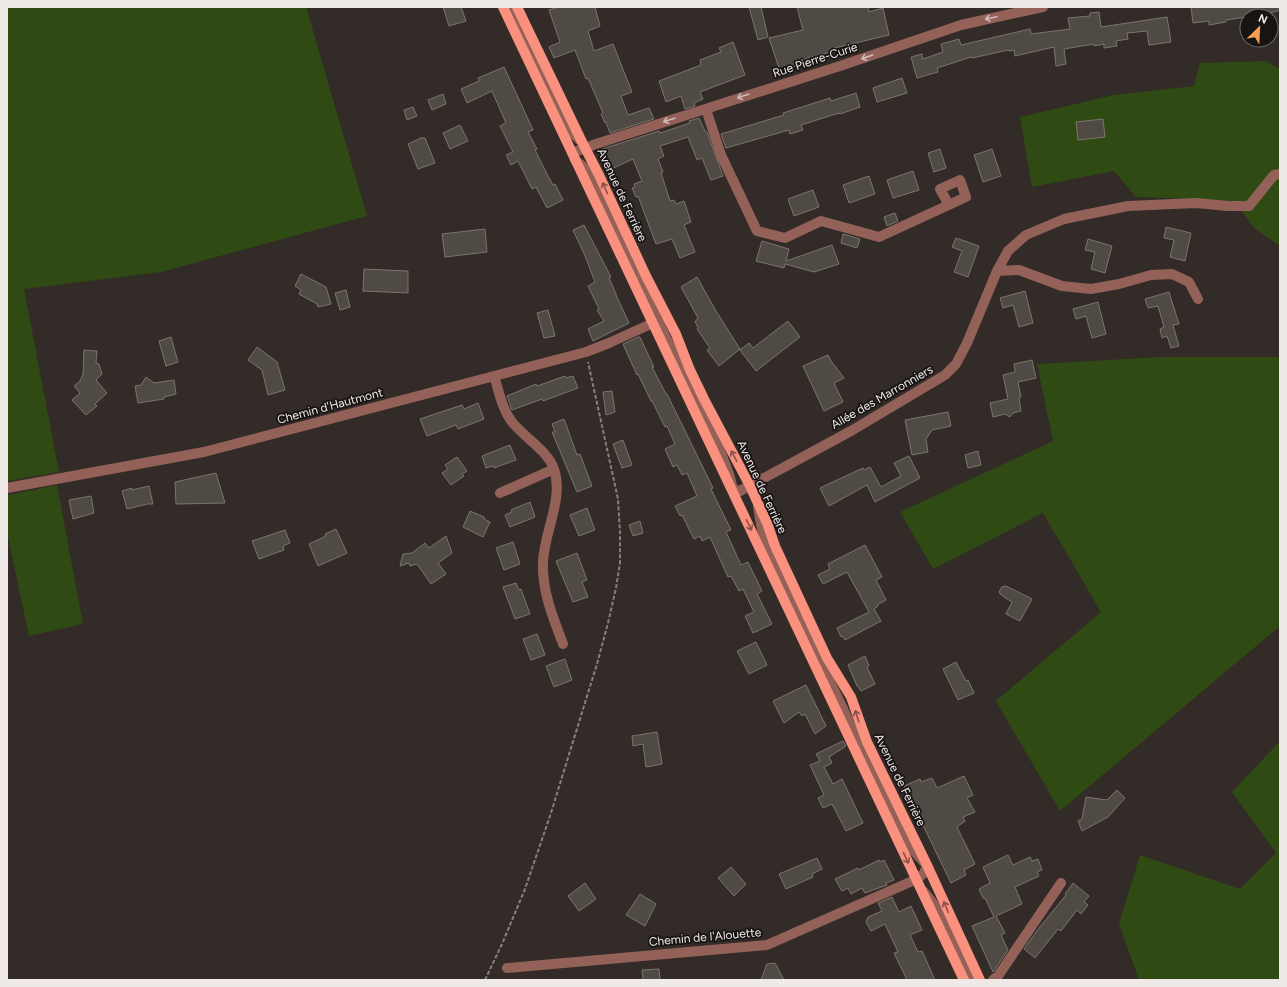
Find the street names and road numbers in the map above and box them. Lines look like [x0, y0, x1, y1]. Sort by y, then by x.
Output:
street label: Rue Pierre-Curie [771, 40, 860, 80]
street label: Avenue de Ferrière [594, 146, 650, 244]
street label: Allée des Marronniers [829, 362, 936, 432]
street label: Chemin d'Hautmont [276, 385, 385, 427]
street label: Avenue de Ferrière [734, 438, 790, 536]
street label: Avenue de Ferrière [872, 731, 929, 829]
street label: Chemin de l'Alouette [648, 925, 762, 949]

